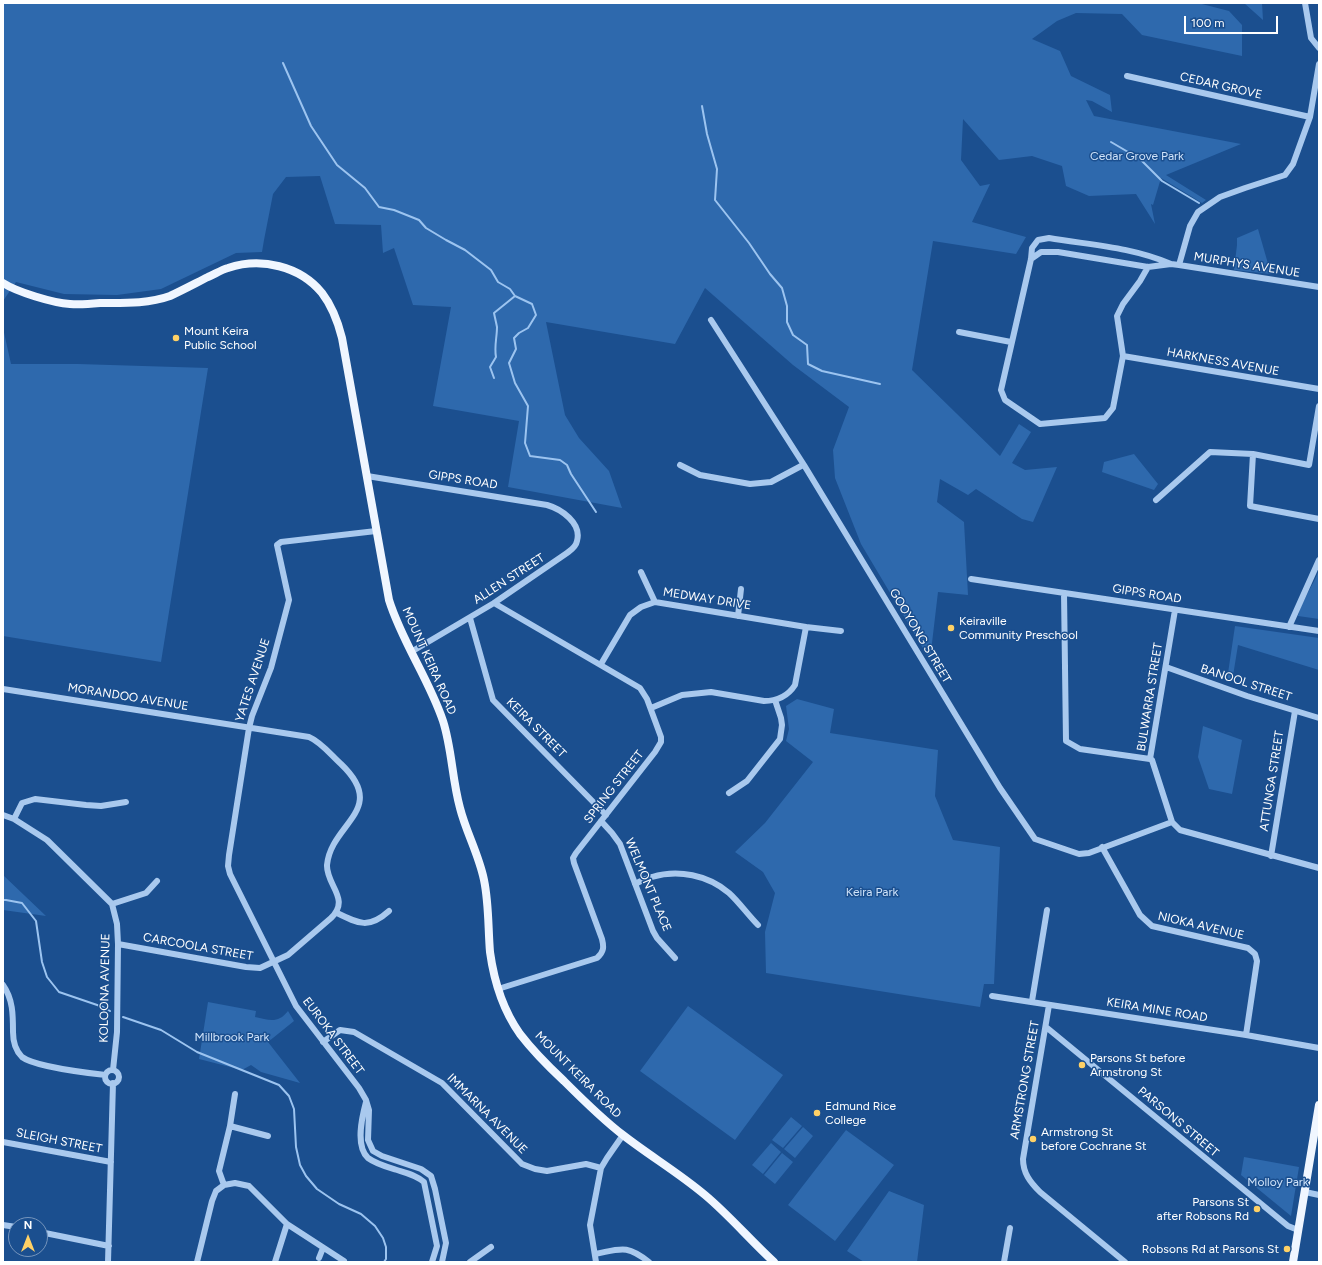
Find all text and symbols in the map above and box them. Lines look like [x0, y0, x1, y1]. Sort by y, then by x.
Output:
scale bar [1186, 8, 1280, 34]
text: 100 m [1191, 16, 1225, 30]
street label: CEDAR GROVE [1179, 70, 1263, 102]
park label: Cedar Grove Park [1090, 149, 1184, 163]
street label: MURPHYS AVENUE [1193, 249, 1301, 281]
place label: Mount Keira Public School [184, 324, 257, 352]
marker: Mount Keira Public School [171, 333, 181, 343]
street label: HARKNESS AVENUE [1166, 345, 1280, 379]
street label: GIPPS ROAD [428, 467, 498, 493]
street label: ALLEN STREET [471, 551, 547, 607]
street label: GIPPS ROAD [1112, 581, 1182, 607]
street label: MEDWAY DRIVE [662, 585, 752, 613]
street label: GOOYONG STREET [886, 586, 954, 686]
street label: MOUNT KEIRA ROAD [399, 605, 459, 717]
place label: Keiraville Community Preschool [959, 614, 1078, 642]
marker: Keiraville Community Preschool [946, 623, 956, 633]
street label: YATES AVENUE [233, 636, 273, 724]
street label: BULWARRA STREET [1134, 642, 1166, 752]
street label: BANOOL STREET [1199, 661, 1293, 705]
street label: MORANDOO AVENUE [67, 680, 189, 714]
street label: KEIRA STREET [503, 695, 569, 761]
street label: ATTUNGA STREET [1257, 730, 1287, 832]
street label: SPRING STREET [581, 748, 647, 826]
street label: WELMONT PLACE [622, 836, 674, 934]
park label: Keira Park [846, 885, 898, 899]
street label: NIOKA AVENUE [1156, 909, 1246, 943]
street label: CARCOOLA STREET [142, 930, 254, 964]
street label: KOLOONA AVENUE [97, 933, 113, 1043]
street label: EUROKA STREET [299, 994, 367, 1078]
street label: KEIRA MINE ROAD [1105, 995, 1209, 1025]
street label: ARMSTRONG STREET [1007, 1020, 1043, 1140]
street label: MOUNT KEIRA ROAD [532, 1029, 624, 1121]
park label: Millbrook Park [195, 1030, 269, 1044]
place label: Parsons St before Armstrong St [1090, 1051, 1185, 1079]
marker: Parsons St before Armstrong St [1077, 1060, 1087, 1070]
street label: IMMARNA AVENUE [444, 1071, 530, 1157]
street label: PARSONS STREET [1135, 1084, 1221, 1160]
place label: Edmund Rice College [825, 1099, 896, 1127]
marker: Edmund Rice College [812, 1108, 822, 1118]
place label: Armstrong St before Cochrane St [1041, 1125, 1147, 1153]
street label: SLEIGH STREET [15, 1126, 103, 1156]
marker: Armstrong St before Cochrane St [1028, 1134, 1038, 1144]
park label: Molloy Park [1247, 1175, 1309, 1189]
place label: Parsons St after Robsons Rd [1157, 1195, 1249, 1223]
marker: Parsons St after Robsons Rd [1252, 1204, 1262, 1214]
north arrow [8, 1217, 48, 1257]
text: N [24, 1219, 32, 1232]
place label: Robsons Rd at Parsons St [1142, 1242, 1279, 1256]
marker: Robsons Rd at Parsons St [1282, 1244, 1292, 1254]

